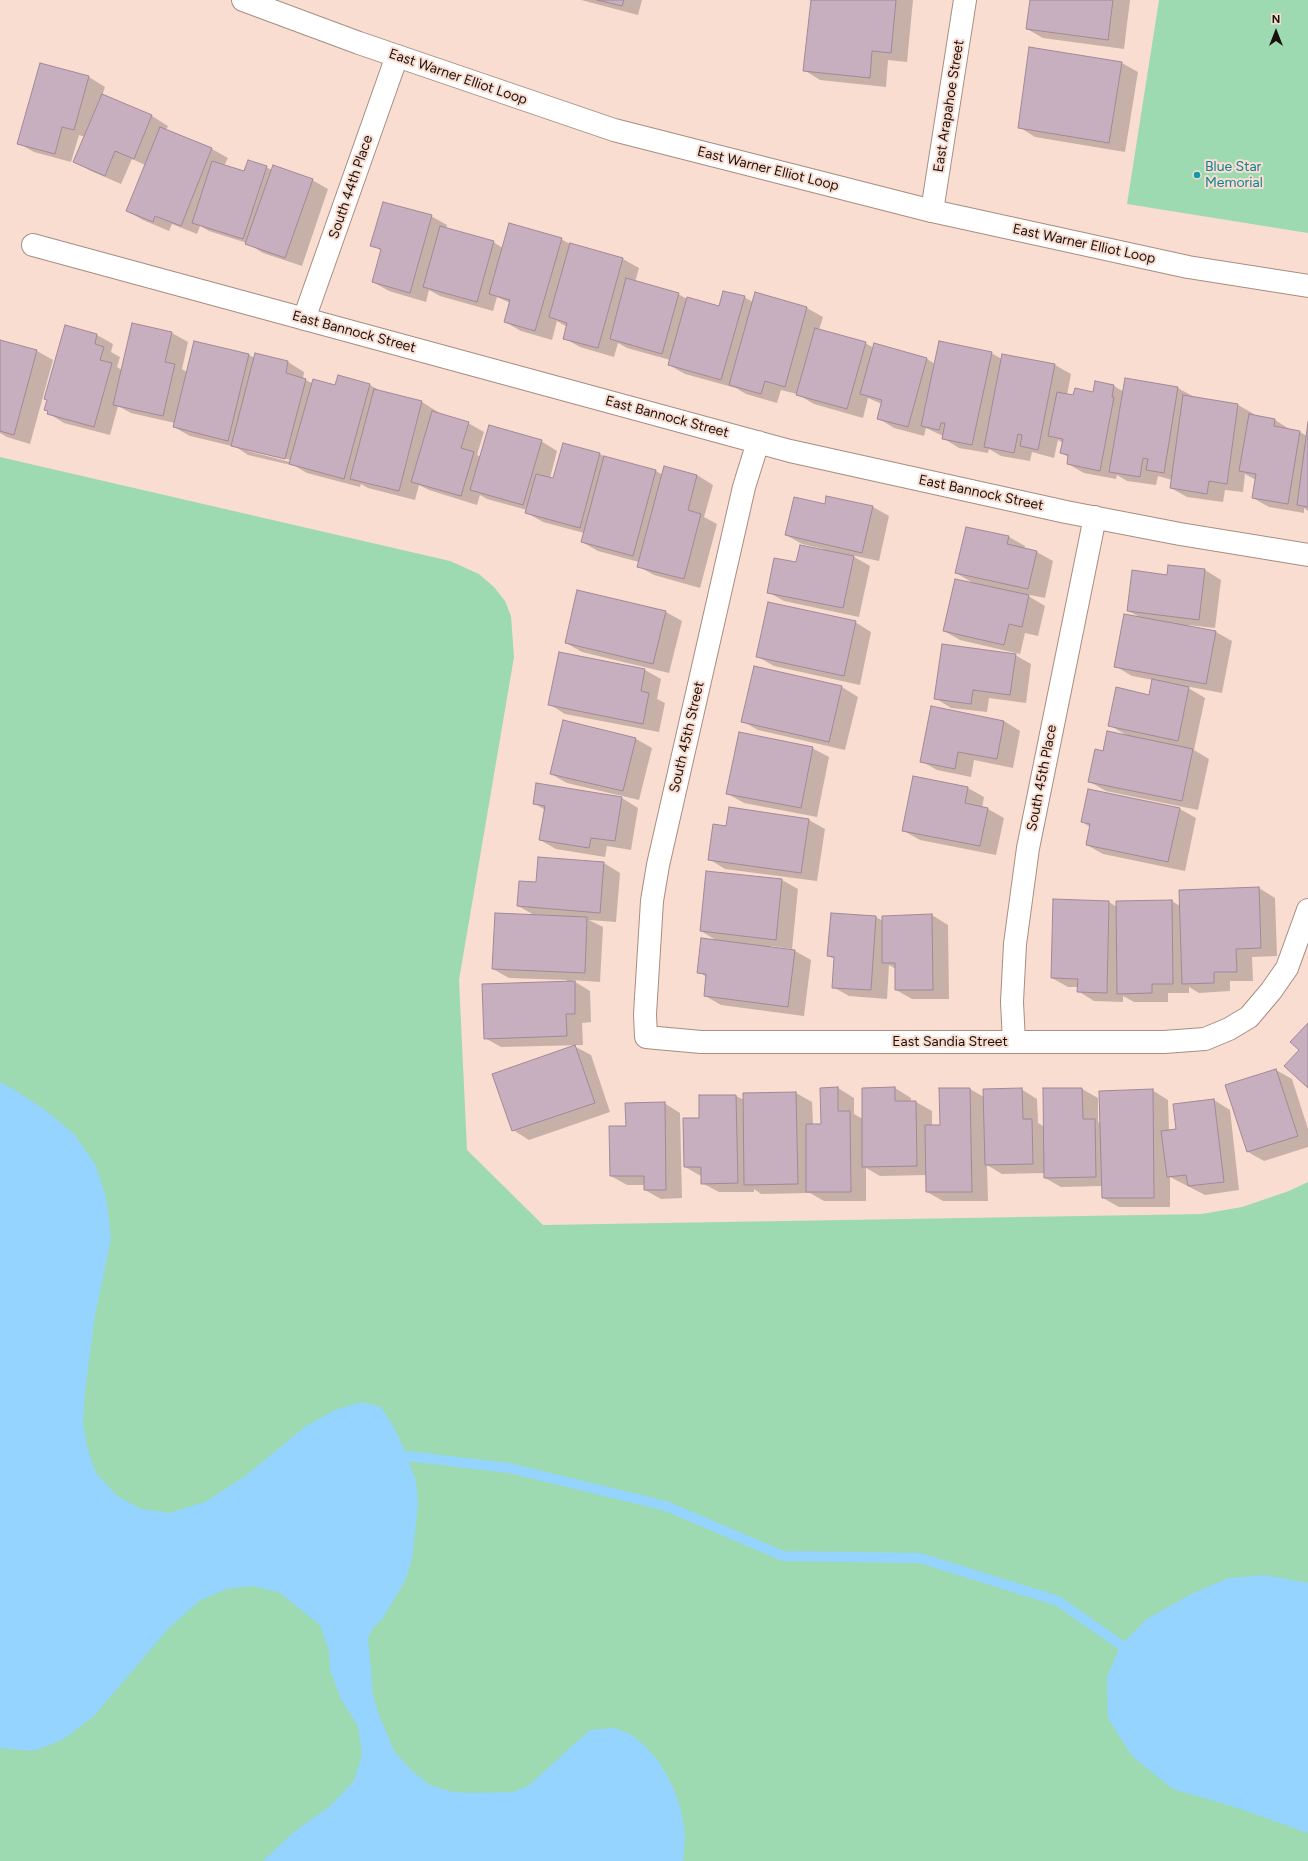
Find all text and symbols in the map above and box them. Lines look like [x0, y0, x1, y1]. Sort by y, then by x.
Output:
north arrow [1256, 12, 1296, 52]
text: N [1272, 13, 1280, 26]
street label: East Arapahoe Street [930, 39, 968, 173]
street label: East Warner Elliot Loop [387, 45, 529, 109]
street label: South 44th Place [325, 133, 377, 241]
street label: East Warner Elliot Loop [695, 143, 841, 195]
place label: Blue Star Memorial [1205, 159, 1263, 192]
marker: Blue Star Memorial [1192, 170, 1202, 180]
street label: East Warner Elliot Loop [1011, 221, 1157, 267]
street label: East Bannock Street [290, 307, 418, 357]
street label: East Bannock Street [603, 392, 731, 442]
street label: East Bannock Street [917, 472, 1045, 514]
street label: South 45th Street [666, 680, 708, 794]
street label: South 45th Place [1023, 723, 1061, 833]
street label: East Sandia Street [892, 1034, 1008, 1050]

